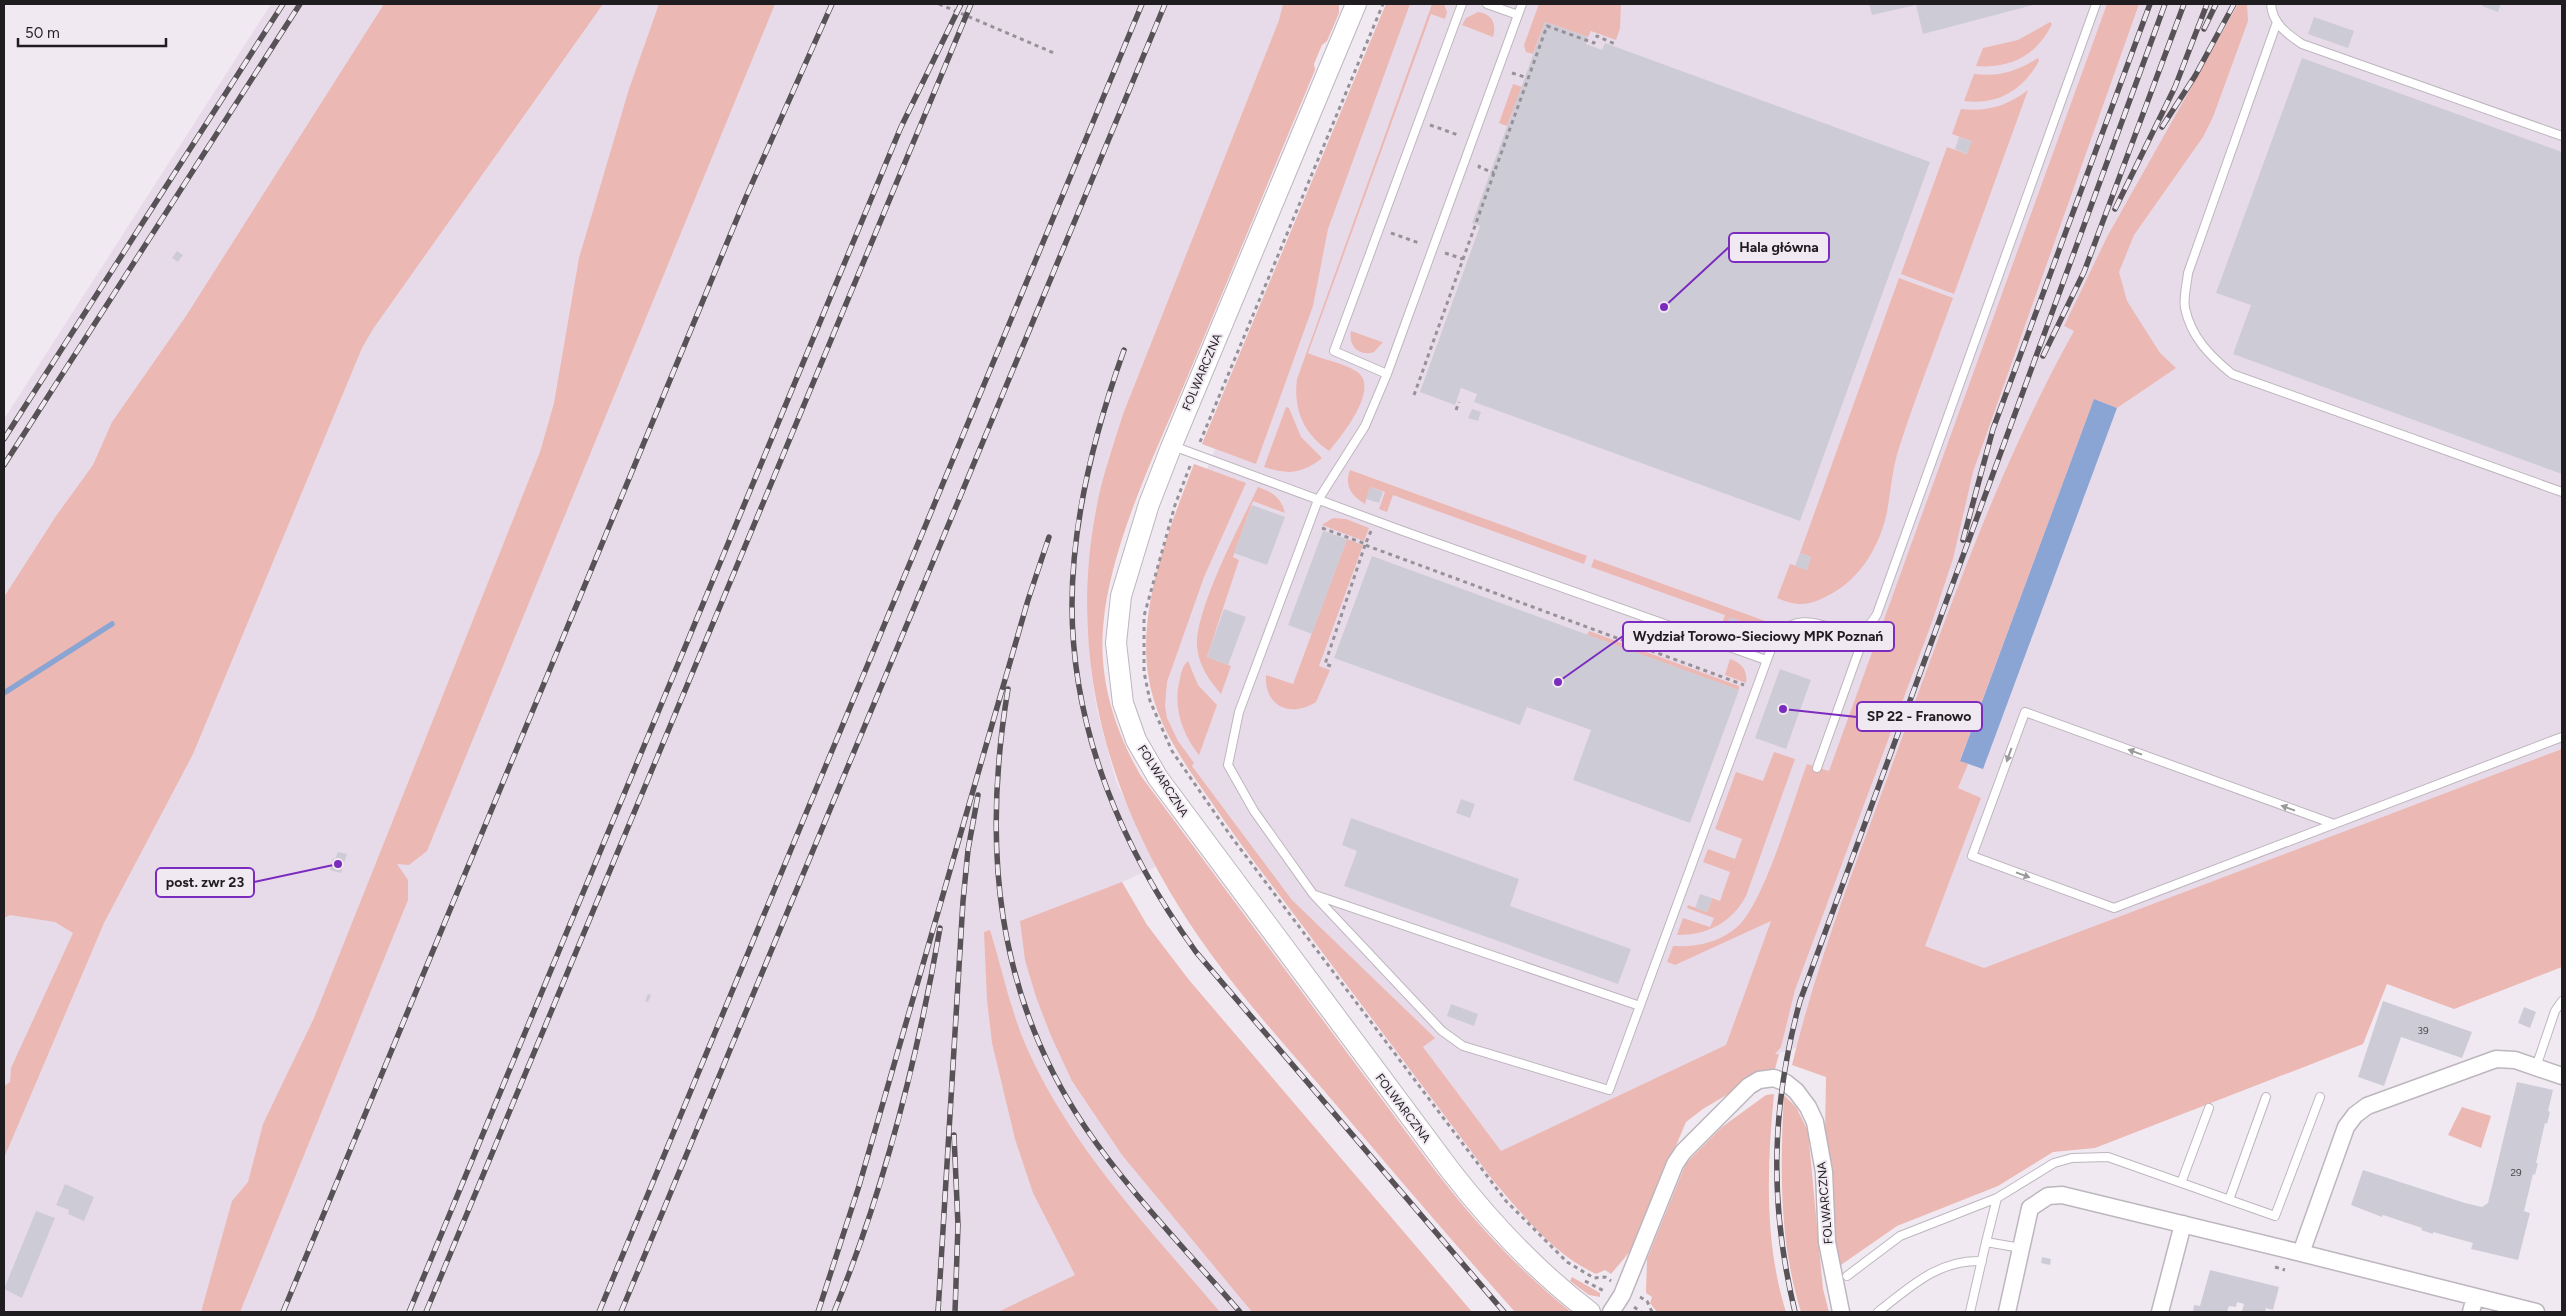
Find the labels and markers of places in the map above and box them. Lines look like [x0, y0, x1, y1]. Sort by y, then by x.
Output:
callout: Hala główna [1729, 233, 1829, 262]
callout: Wydział Torowo-Sieciowy MPK Poznań [1623, 622, 1894, 651]
callout: SP 22 - Franowo [1857, 702, 1982, 731]
callout: post. zwr 23 [156, 868, 254, 897]

